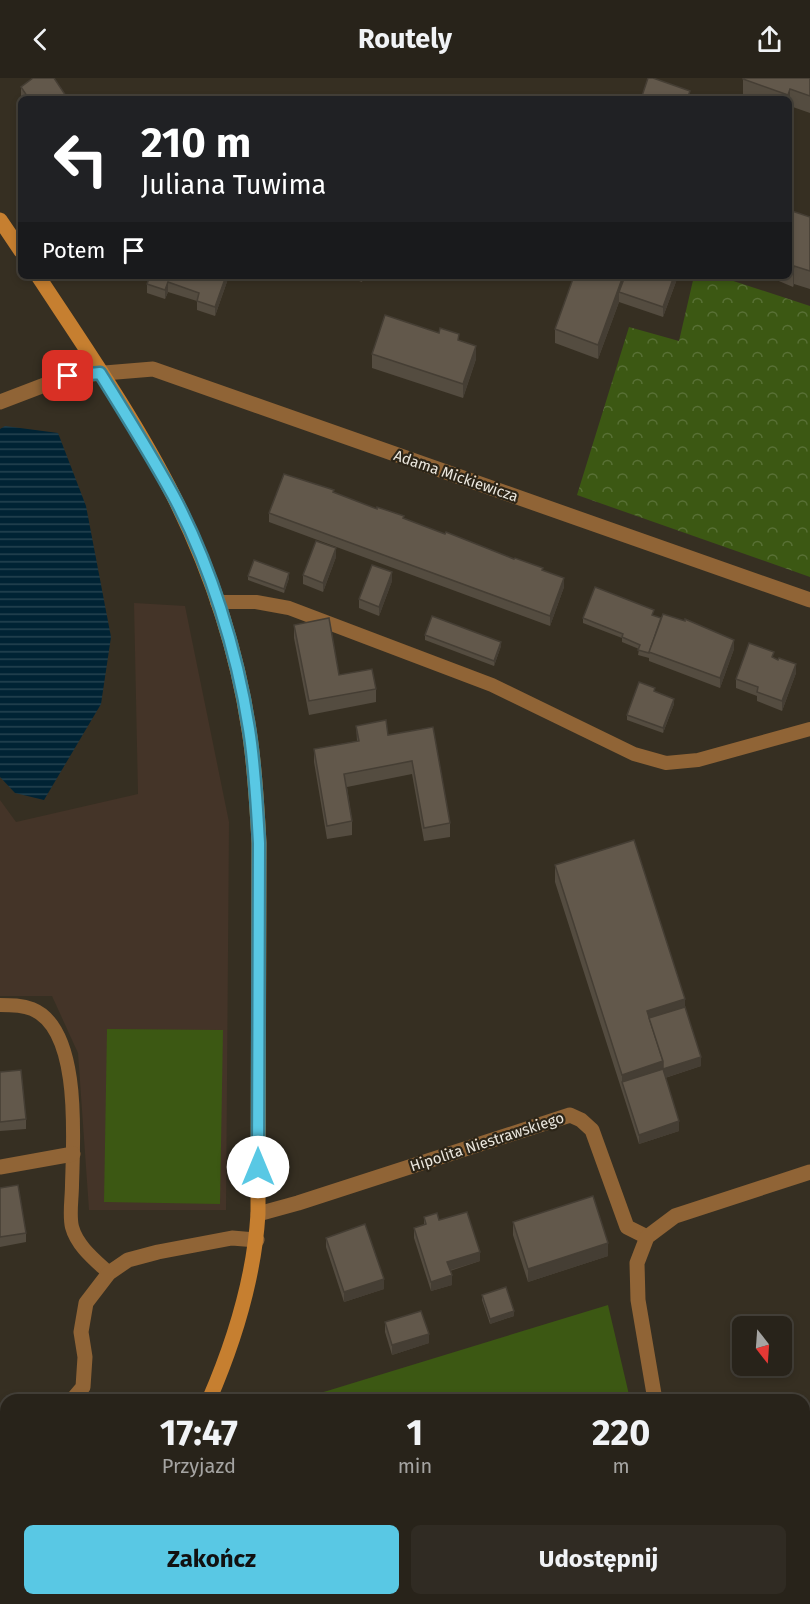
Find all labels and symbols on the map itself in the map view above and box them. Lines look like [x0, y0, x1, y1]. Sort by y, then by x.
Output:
pin [42, 350, 93, 401]
street label: Adama Mickiewicza [391, 446, 521, 506]
street label: Hipolita Niestrawskiego [408, 1109, 566, 1175]
position arrow [226, 1135, 290, 1199]
north arrow [732, 1316, 792, 1376]

